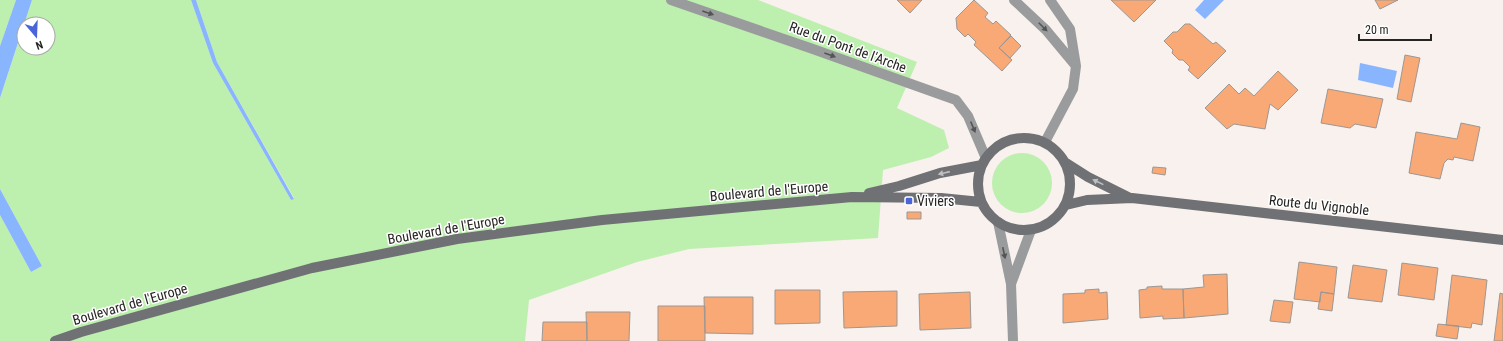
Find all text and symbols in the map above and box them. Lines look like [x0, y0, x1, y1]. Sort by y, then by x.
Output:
one-way arrow [702, 10, 714, 16]
north arrow [16, 16, 56, 56]
scale bar [1359, 16, 1431, 42]
street label: Rue du Pont de l'Arche [787, 18, 909, 76]
one-way arrow [1038, 22, 1048, 32]
text: 20 m [1365, 23, 1389, 37]
text: N [34, 38, 44, 52]
one-way arrow [825, 53, 837, 59]
one-way arrow [970, 121, 976, 133]
one-way arrow [937, 170, 950, 176]
street label: Boulevard de l'Europe [709, 178, 829, 204]
one-way arrow [1092, 179, 1104, 185]
street label: Route du Vignoble [1268, 192, 1370, 218]
place label: Viviers [917, 193, 954, 209]
marker: Viviers [904, 196, 914, 206]
street label: Boulevard de l'Europe [386, 211, 506, 247]
one-way arrow [1001, 247, 1007, 260]
street label: Boulevard de l'Europe [71, 280, 190, 328]

